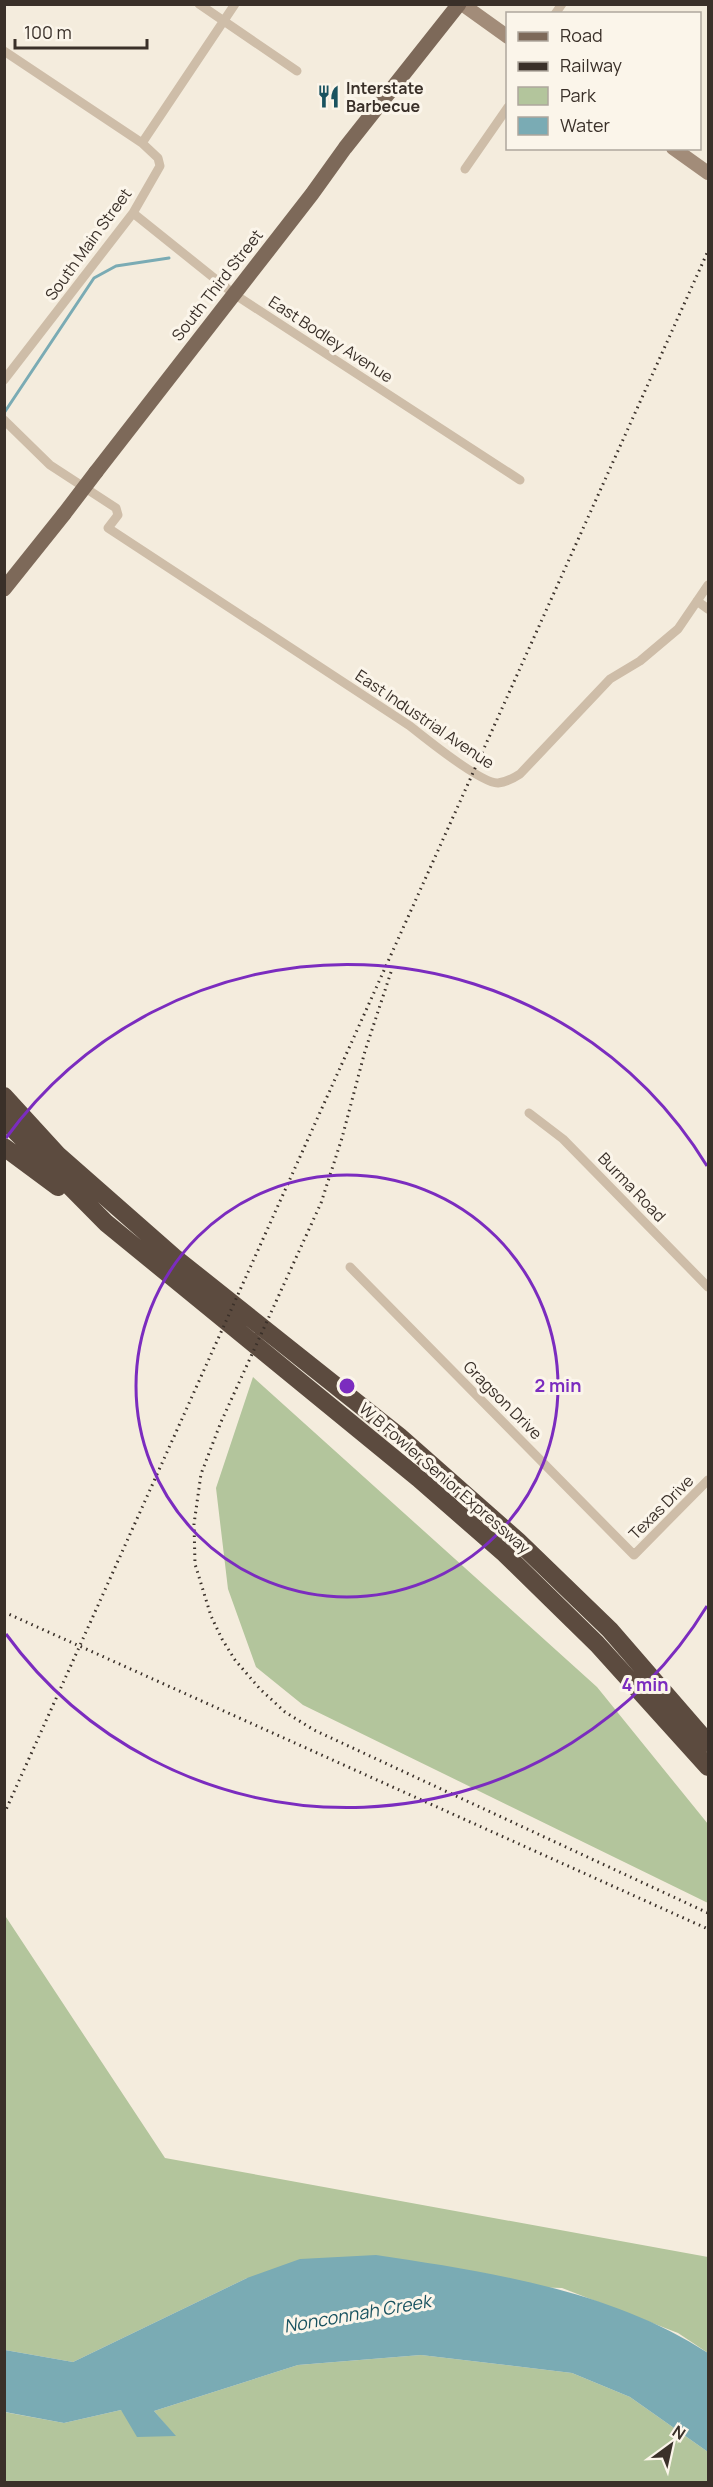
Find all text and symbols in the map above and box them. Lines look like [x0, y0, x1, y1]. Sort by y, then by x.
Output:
scale bar [15, 12, 147, 50]
legend [506, 12, 701, 150]
text: 100 m [24, 20, 72, 44]
text: Road [560, 23, 603, 47]
text: Railway [560, 53, 622, 77]
place label: Interstate Barbecue [346, 77, 424, 117]
text: Park [560, 83, 597, 107]
restaurant icon: Interstate Barbecue [315, 84, 341, 110]
text: Water [560, 113, 610, 137]
street label: South Main Street [40, 183, 136, 305]
street label: South Third Street [166, 225, 268, 345]
street label: East Bodley Avenue [265, 291, 397, 387]
street label: East Industrial Avenue [351, 664, 499, 774]
street label: Burma Road [593, 1147, 671, 1227]
street label: Gragson Drive [459, 1356, 547, 1444]
text: 2 min [535, 1373, 581, 1397]
centre of rings [337, 1376, 357, 1396]
street label: W B Fowler Senior Expressway [355, 1397, 536, 1559]
street label: Texas Drive [624, 1470, 698, 1544]
text: 4 min [621, 1672, 669, 1696]
water label: Nonconnah Creek [282, 2288, 435, 2338]
north arrow [641, 2415, 701, 2475]
text: N [668, 2420, 690, 2445]

